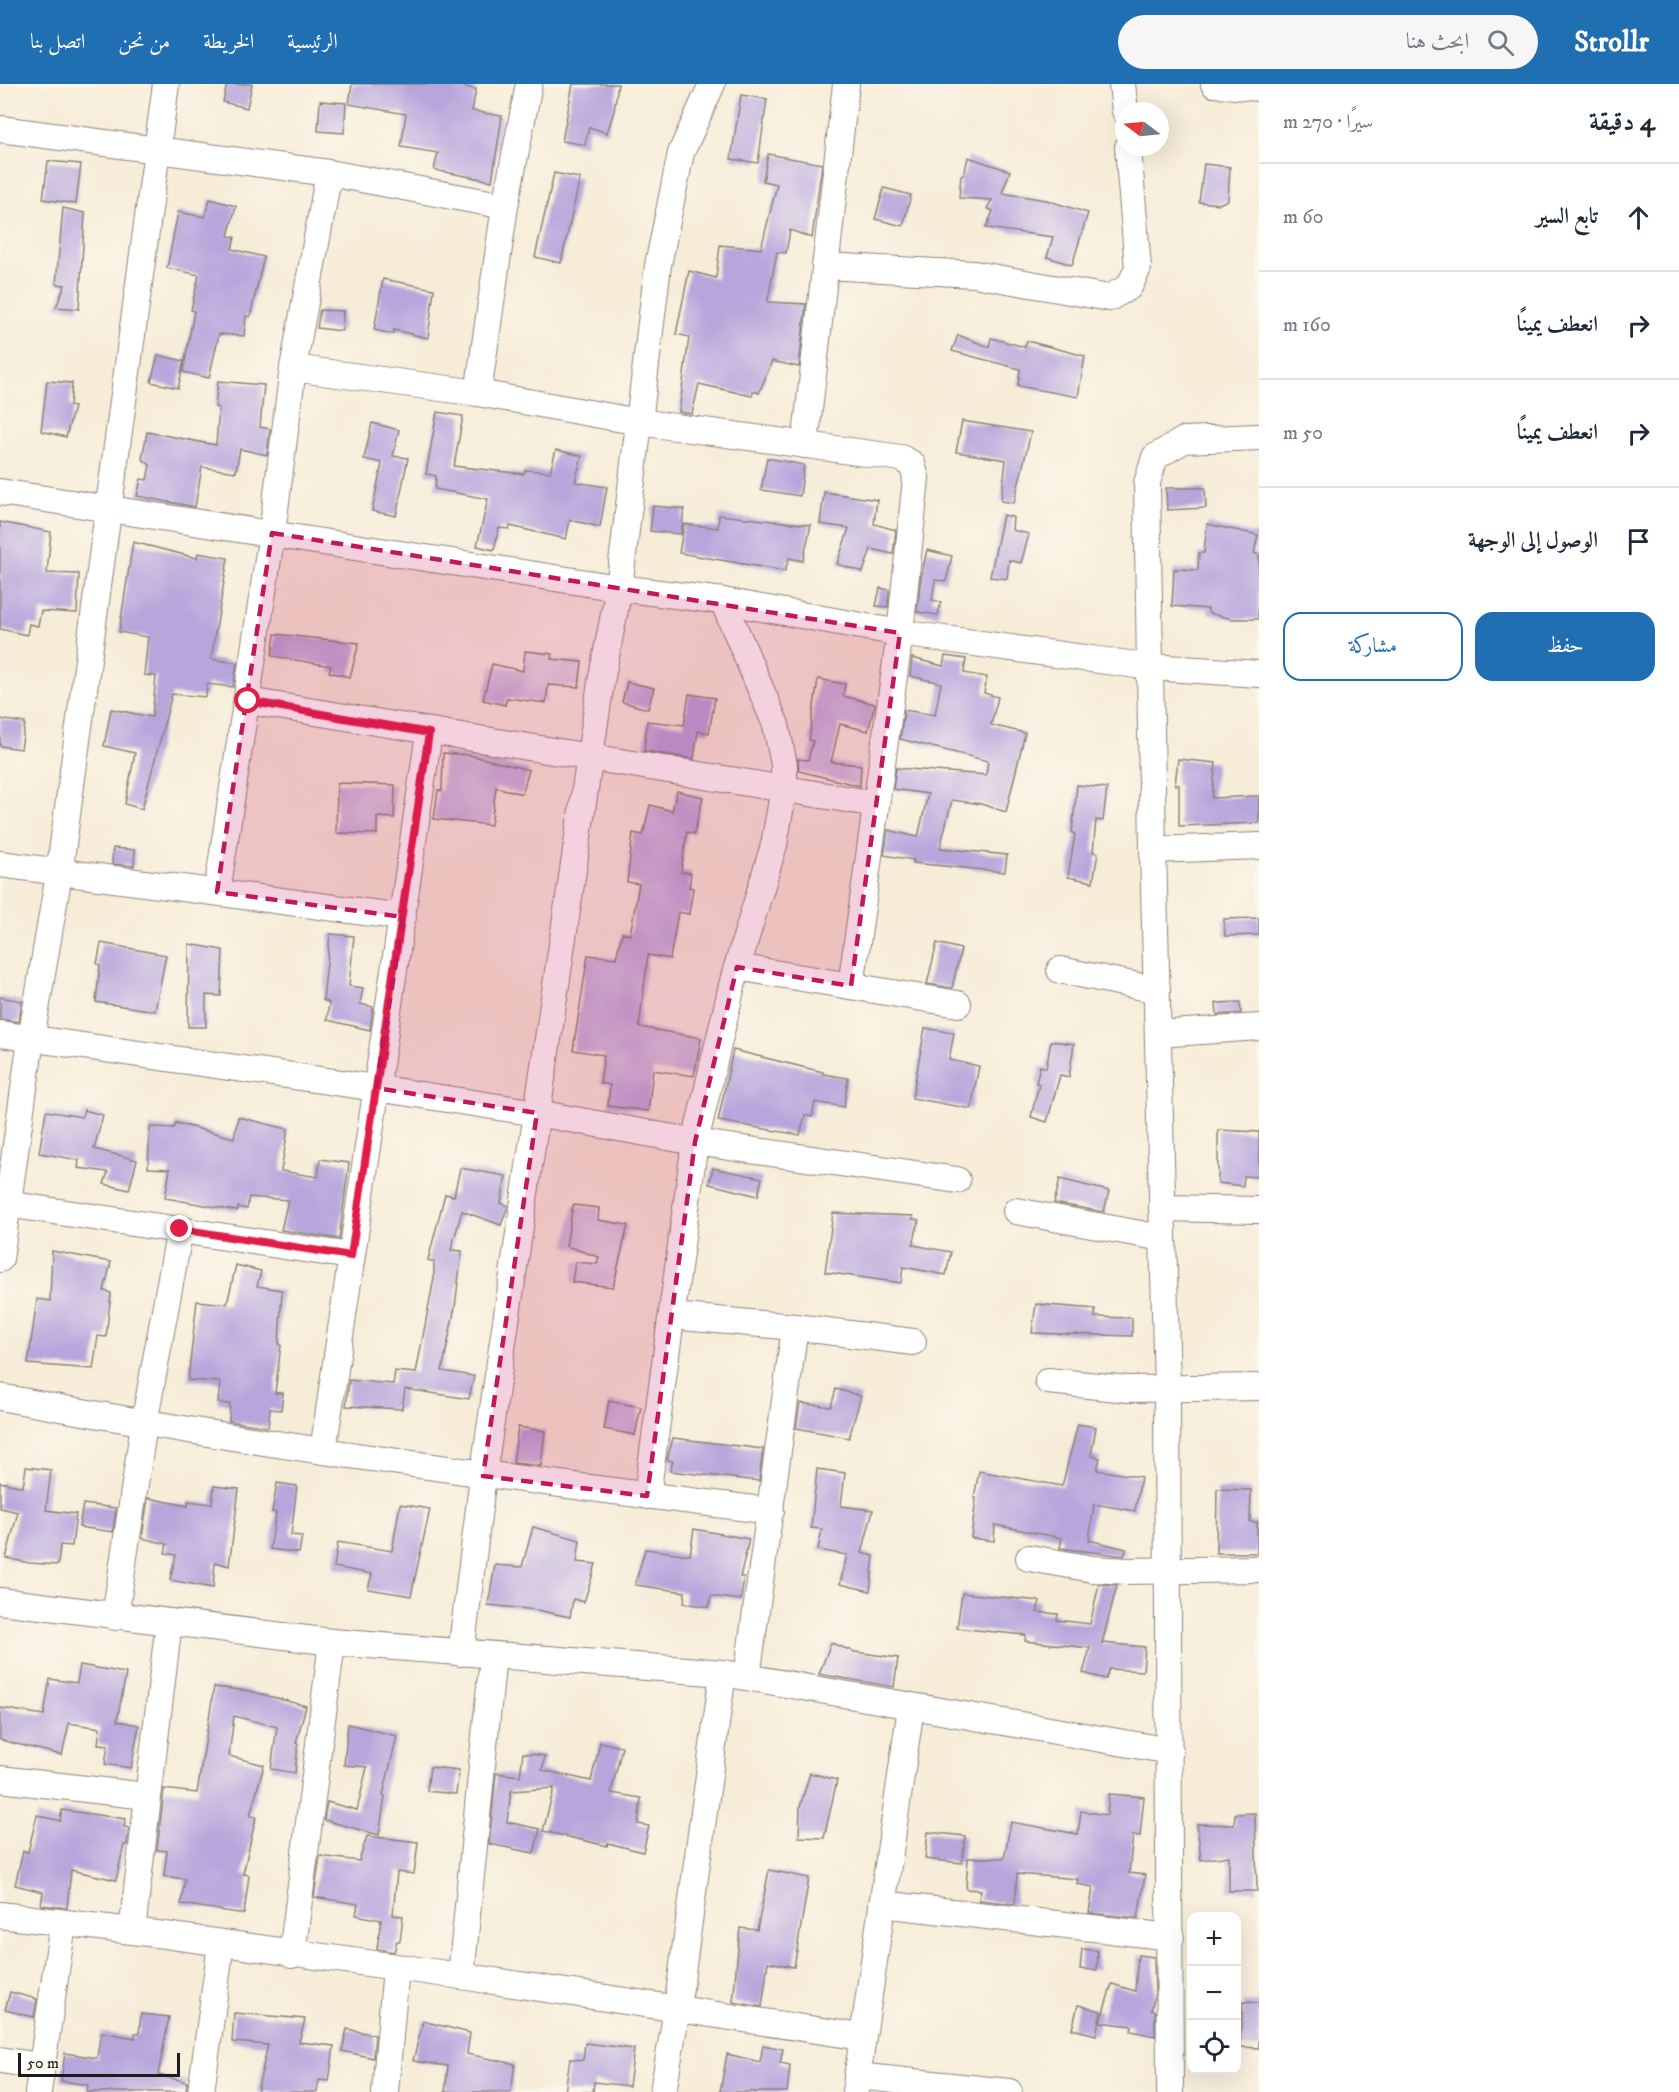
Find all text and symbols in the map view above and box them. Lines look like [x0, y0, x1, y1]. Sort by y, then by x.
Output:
search box [1118, 15, 1538, 69]
text: Strollr [1574, 25, 1649, 60]
icon: search [1484, 26, 1517, 59]
text: ابحث هنا [1406, 28, 1469, 55]
text: اتصل بنا [30, 29, 85, 55]
text: من نحن [118, 29, 170, 55]
text: الخريطة [203, 29, 254, 55]
text: الرئيسية [287, 29, 338, 55]
north arrow [1115, 102, 1169, 156]
text: 4 دقيقة [1589, 106, 1655, 139]
text: سيرًا · 270 m [1283, 110, 1373, 135]
icon: ahead [1622, 201, 1655, 234]
text: تابع السير [1536, 203, 1598, 230]
text: 60 m [1283, 205, 1324, 230]
icon: right [1622, 309, 1655, 342]
text: انعطف يمينًا [1517, 311, 1598, 338]
text: 160 m [1283, 313, 1331, 338]
icon: right [1622, 417, 1655, 450]
text: انعطف يمينًا [1517, 419, 1598, 446]
text: 50 m [1283, 421, 1323, 446]
icon: arrive [1622, 525, 1655, 558]
text: الوصول إلى الوجهة [1468, 527, 1598, 554]
button: مشاركة [1283, 612, 1463, 681]
button: حفظ [1475, 612, 1655, 681]
route start [234, 687, 260, 713]
route end [166, 1215, 192, 1241]
map controls [1187, 1912, 1241, 2074]
button: + [1187, 1912, 1241, 1966]
button: − [1187, 1966, 1241, 2020]
button: locate [1187, 2020, 1241, 2074]
scale bar [18, 2050, 180, 2078]
text: 50 m [27, 2053, 59, 2073]

